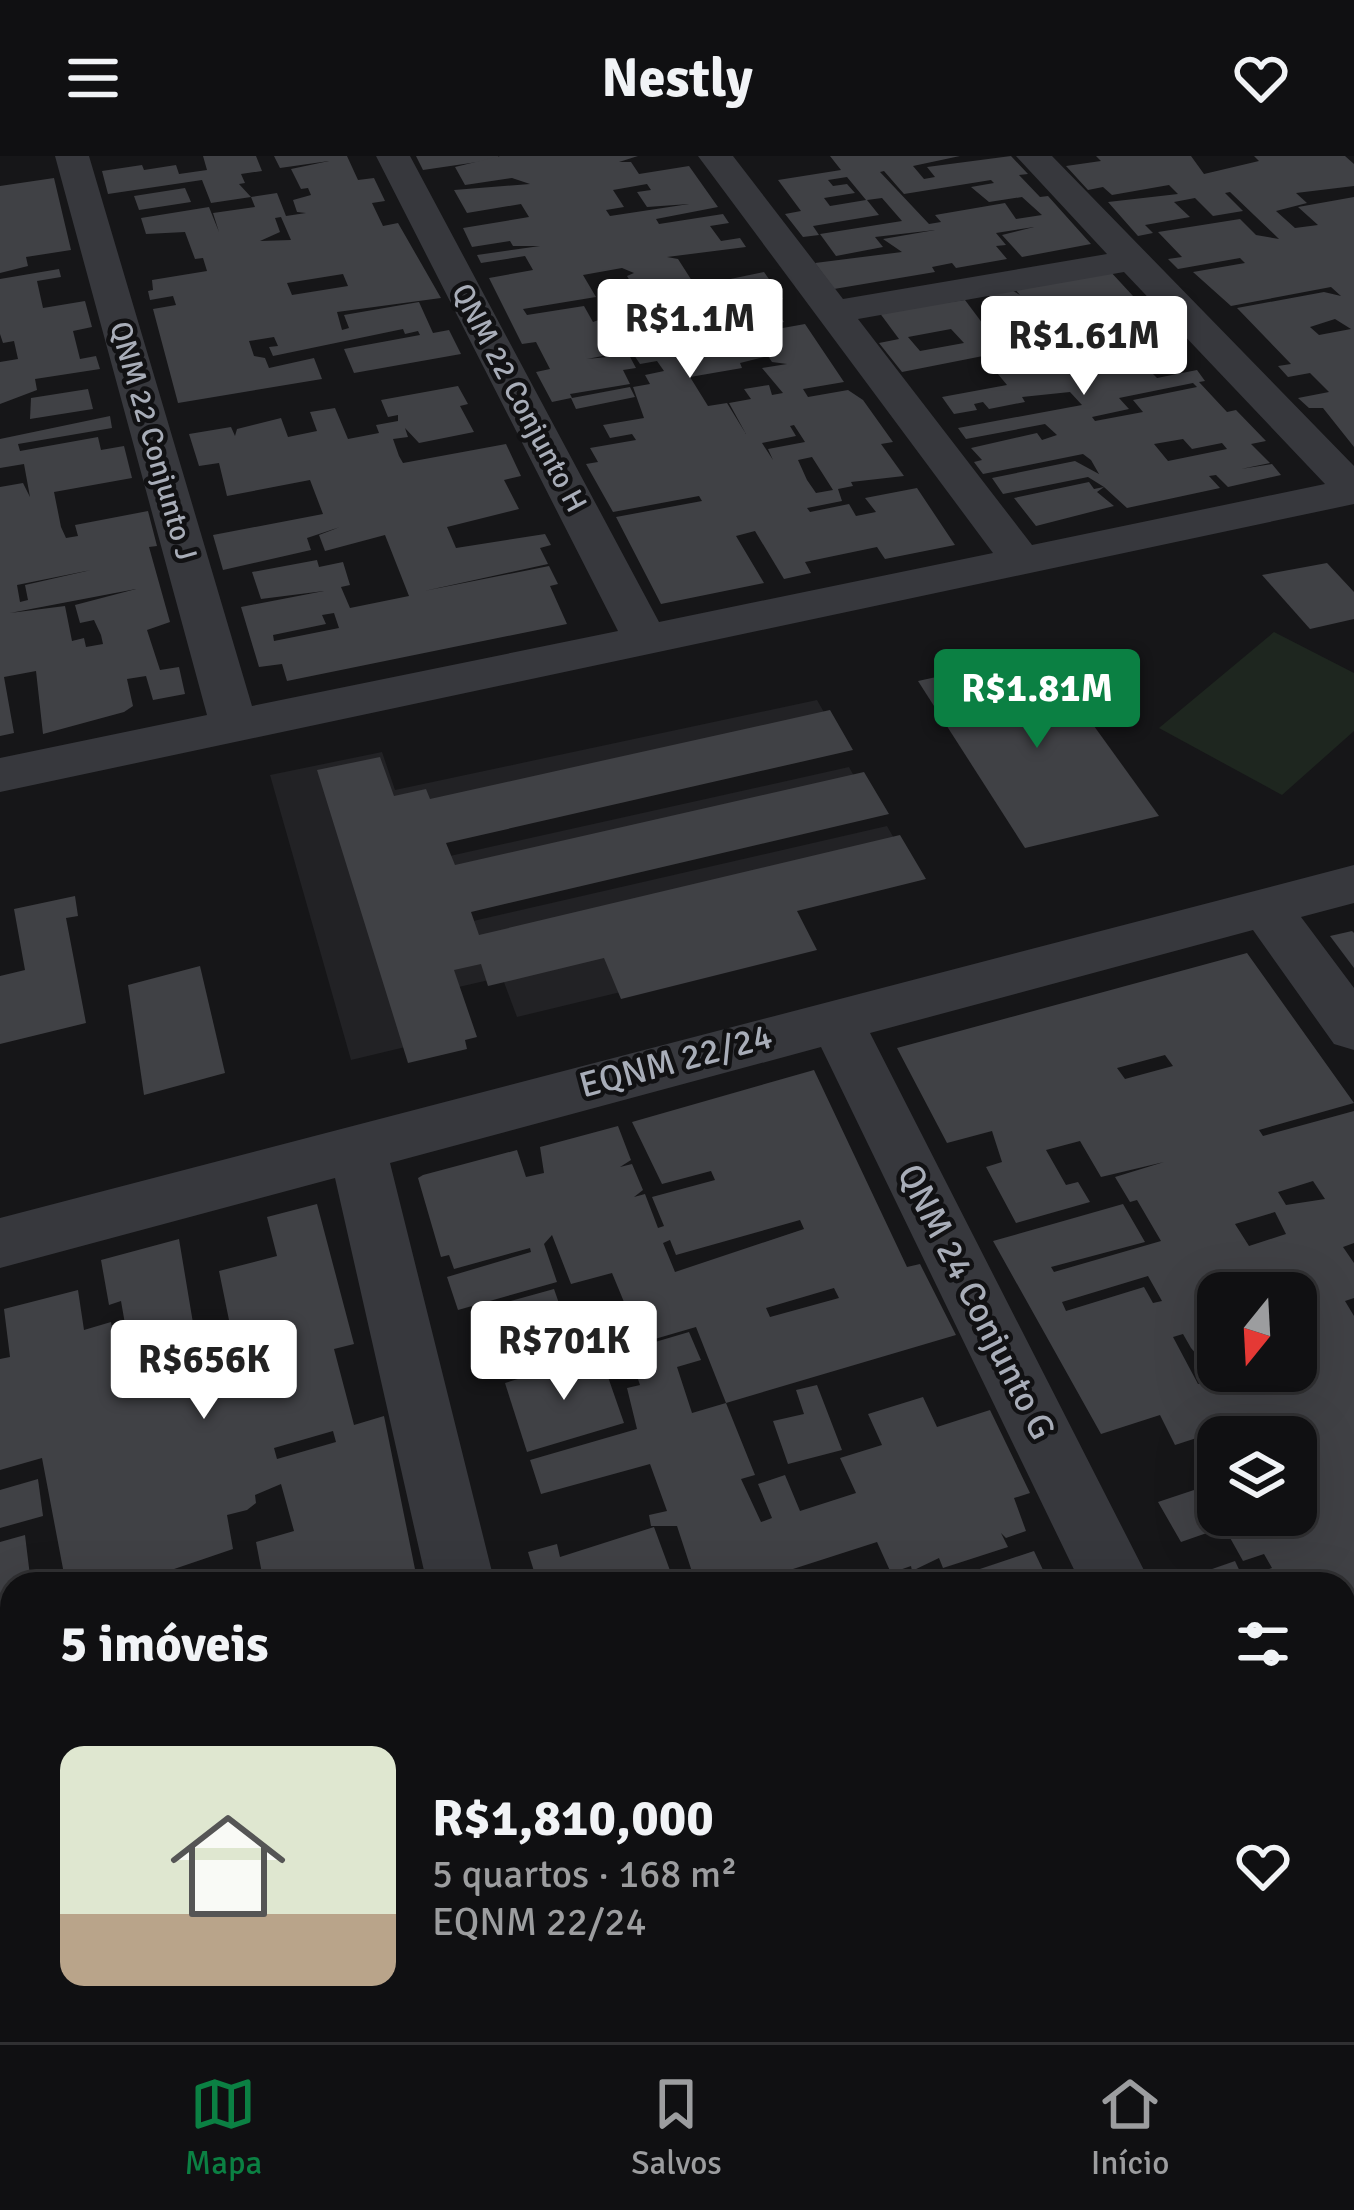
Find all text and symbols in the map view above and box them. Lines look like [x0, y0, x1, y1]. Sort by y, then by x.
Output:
icon: menu [60, 45, 126, 111]
text: Nestly [601, 45, 753, 112]
icon: heart [1228, 45, 1294, 111]
street label: QNM 22 Conjunto H [443, 277, 595, 519]
pin: R$1.1M [592, 279, 788, 381]
text: R$1.1M [625, 294, 755, 342]
pin: R$1.61M [973, 296, 1195, 398]
text: R$1.61M [1008, 311, 1160, 359]
street label: QNM 22 Conjunto J [101, 317, 205, 565]
pin: R$1.81M [926, 649, 1148, 751]
text: R$1.81M [961, 664, 1113, 712]
street label: EQNM 22/24 [575, 1014, 777, 1108]
street label: QNM 24 Conjunto G [887, 1157, 1065, 1447]
north arrow [1197, 1272, 1317, 1392]
map controls [1197, 1272, 1317, 1536]
pin: R$701K [466, 1301, 662, 1403]
text: R$701K [498, 1316, 630, 1364]
pin: R$656K [106, 1320, 302, 1422]
text: R$656K [138, 1335, 270, 1383]
button: layers [1197, 1416, 1317, 1536]
icon: filters [1230, 1611, 1296, 1677]
text: 5 imóveis [60, 1613, 269, 1676]
text: R$1,810,000 [432, 1787, 714, 1850]
icon: home [156, 1794, 300, 1938]
icon: heart [1230, 1833, 1296, 1899]
text: 5 quartos · 168 m² [432, 1850, 737, 1898]
text: EQNM 22/24 [432, 1898, 646, 1946]
tab: Mapa [185, 2071, 262, 2184]
tab: Salvos [631, 2071, 722, 2184]
tab: Início [1091, 2071, 1169, 2184]

